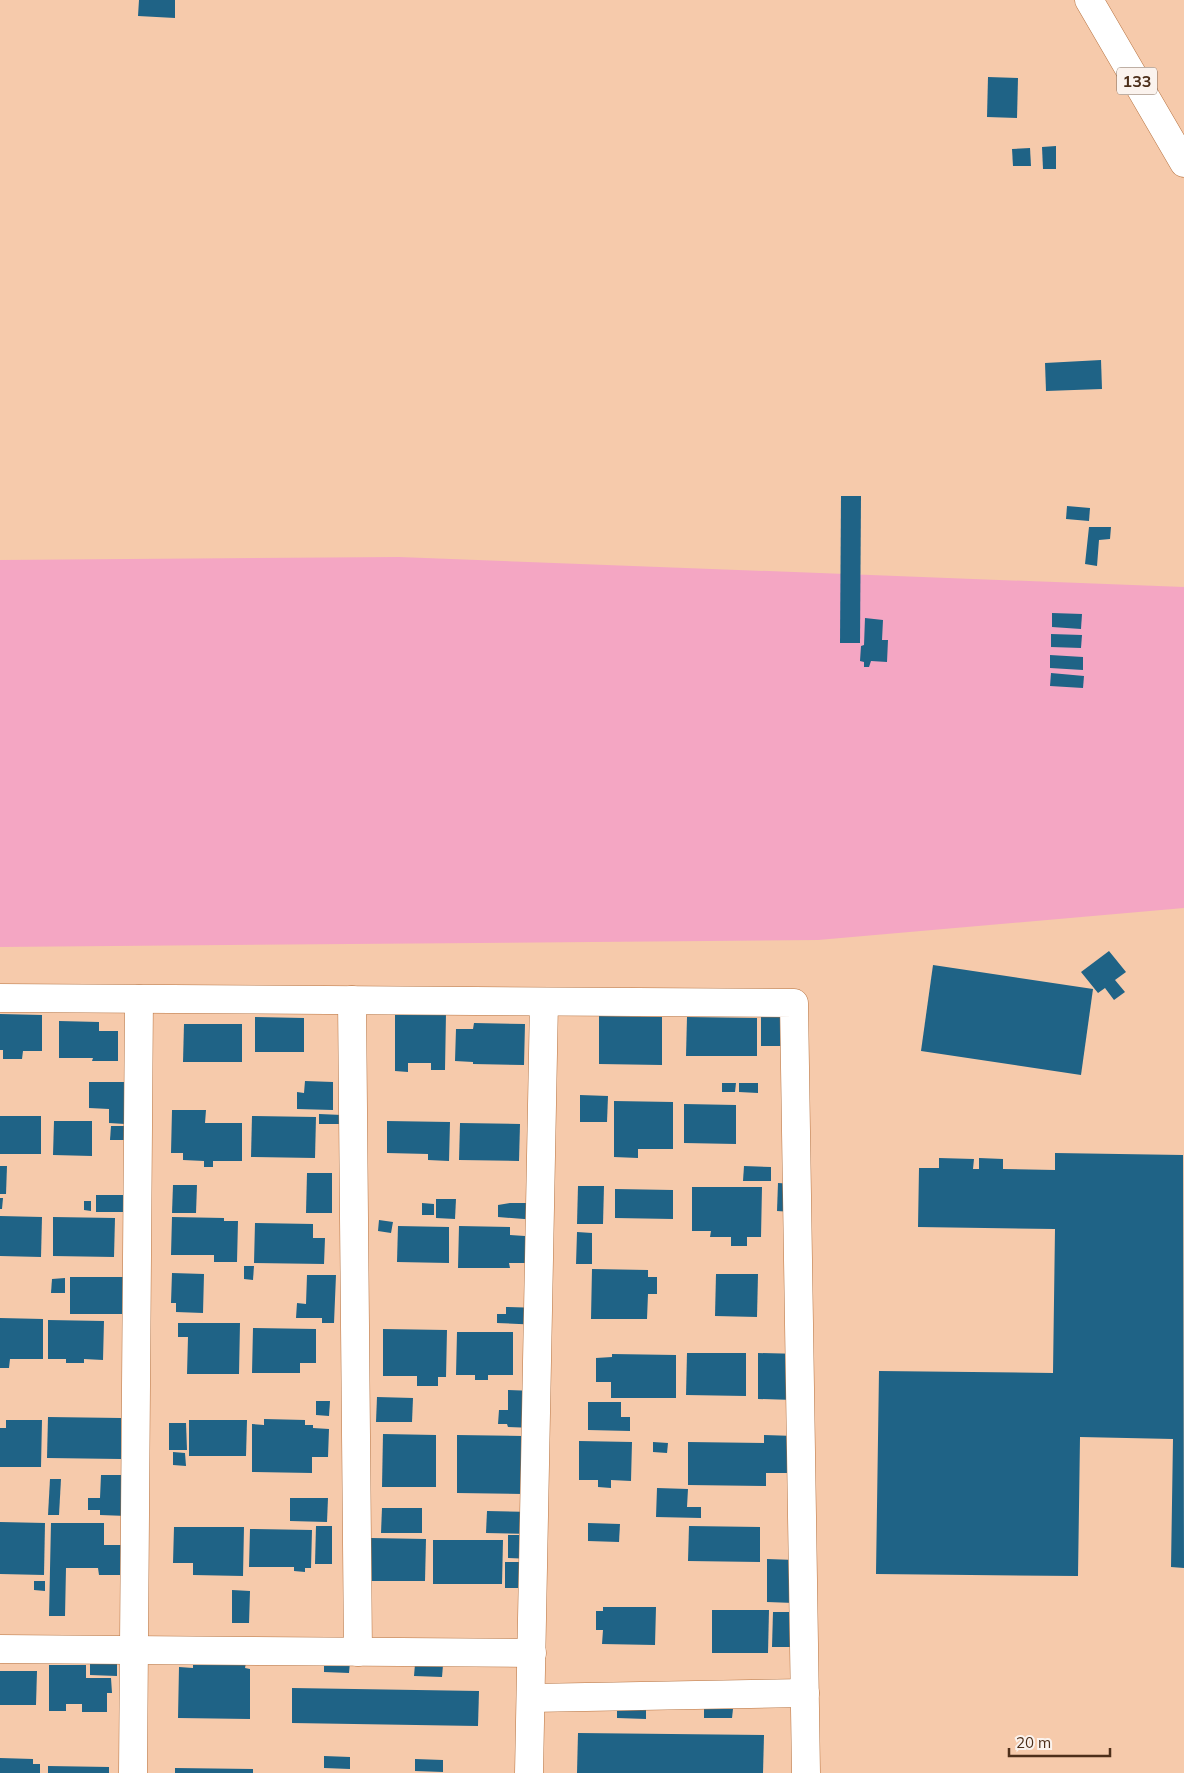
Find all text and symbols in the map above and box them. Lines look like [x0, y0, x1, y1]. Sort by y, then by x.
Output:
road number: 133 [1117, 68, 1157, 94]
scale bar [1009, 1726, 1110, 1758]
text: 20 m [1016, 1733, 1051, 1752]

